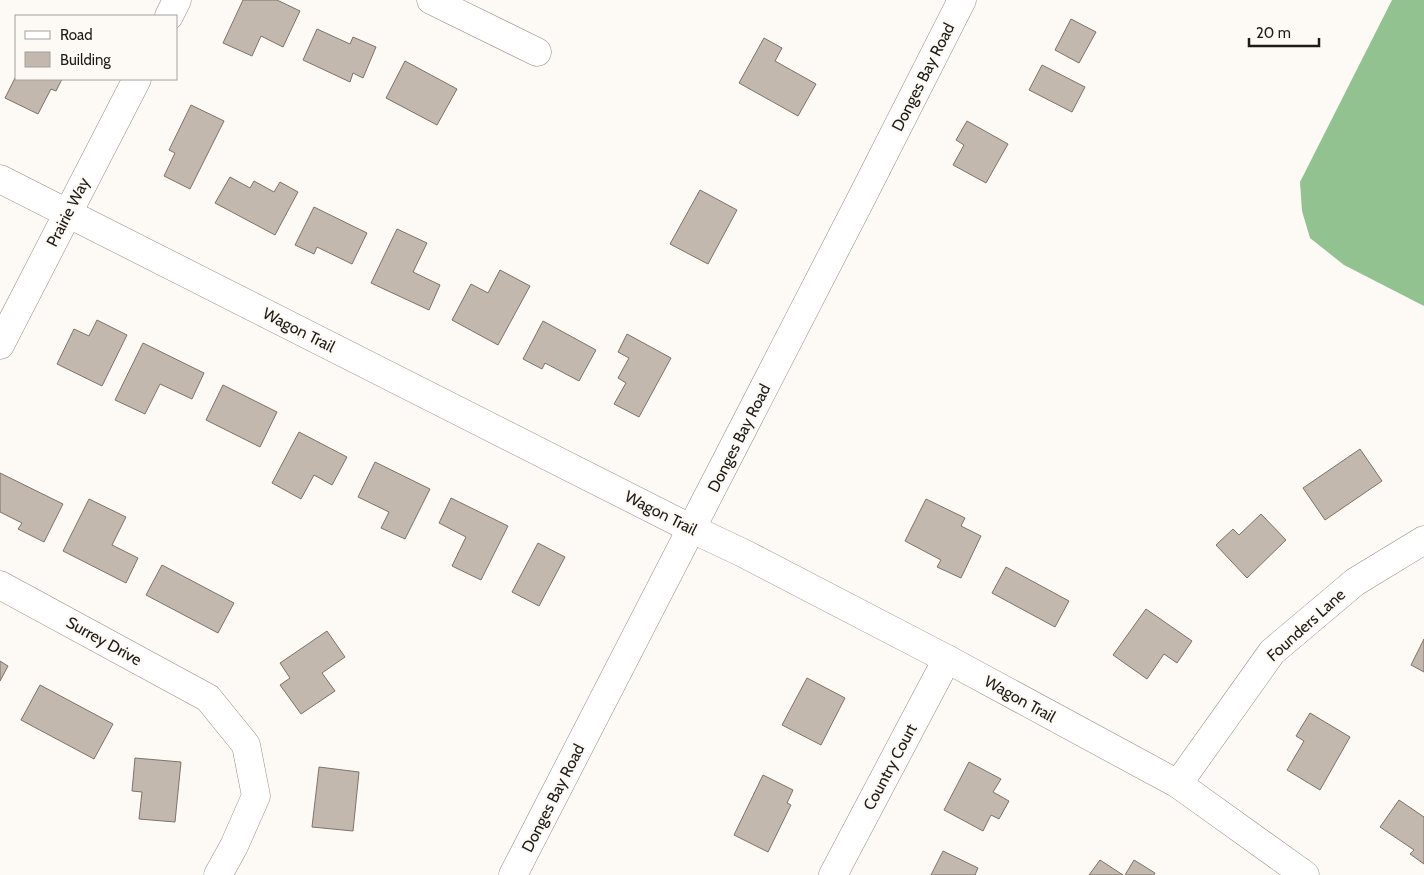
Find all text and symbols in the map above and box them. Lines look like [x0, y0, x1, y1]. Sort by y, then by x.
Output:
legend [15, 15, 178, 80]
scale bar [1249, 15, 1319, 47]
street label: Donges Bay Road [888, 20, 958, 134]
text: 20 m [1256, 24, 1291, 42]
text: Road [60, 26, 93, 44]
text: Building [60, 51, 111, 69]
street label: Prairie Way [42, 174, 94, 250]
street label: Wagon Trail [260, 304, 338, 356]
street label: Donges Bay Road [704, 381, 774, 495]
street label: Wagon Trail [622, 487, 700, 539]
street label: Founders Lane [1263, 585, 1349, 665]
street label: Surrey Drive [63, 613, 145, 669]
street label: Wagon Trail [981, 672, 1059, 726]
street label: Country Court [859, 720, 921, 813]
street label: Donges Bay Road [518, 741, 588, 855]

